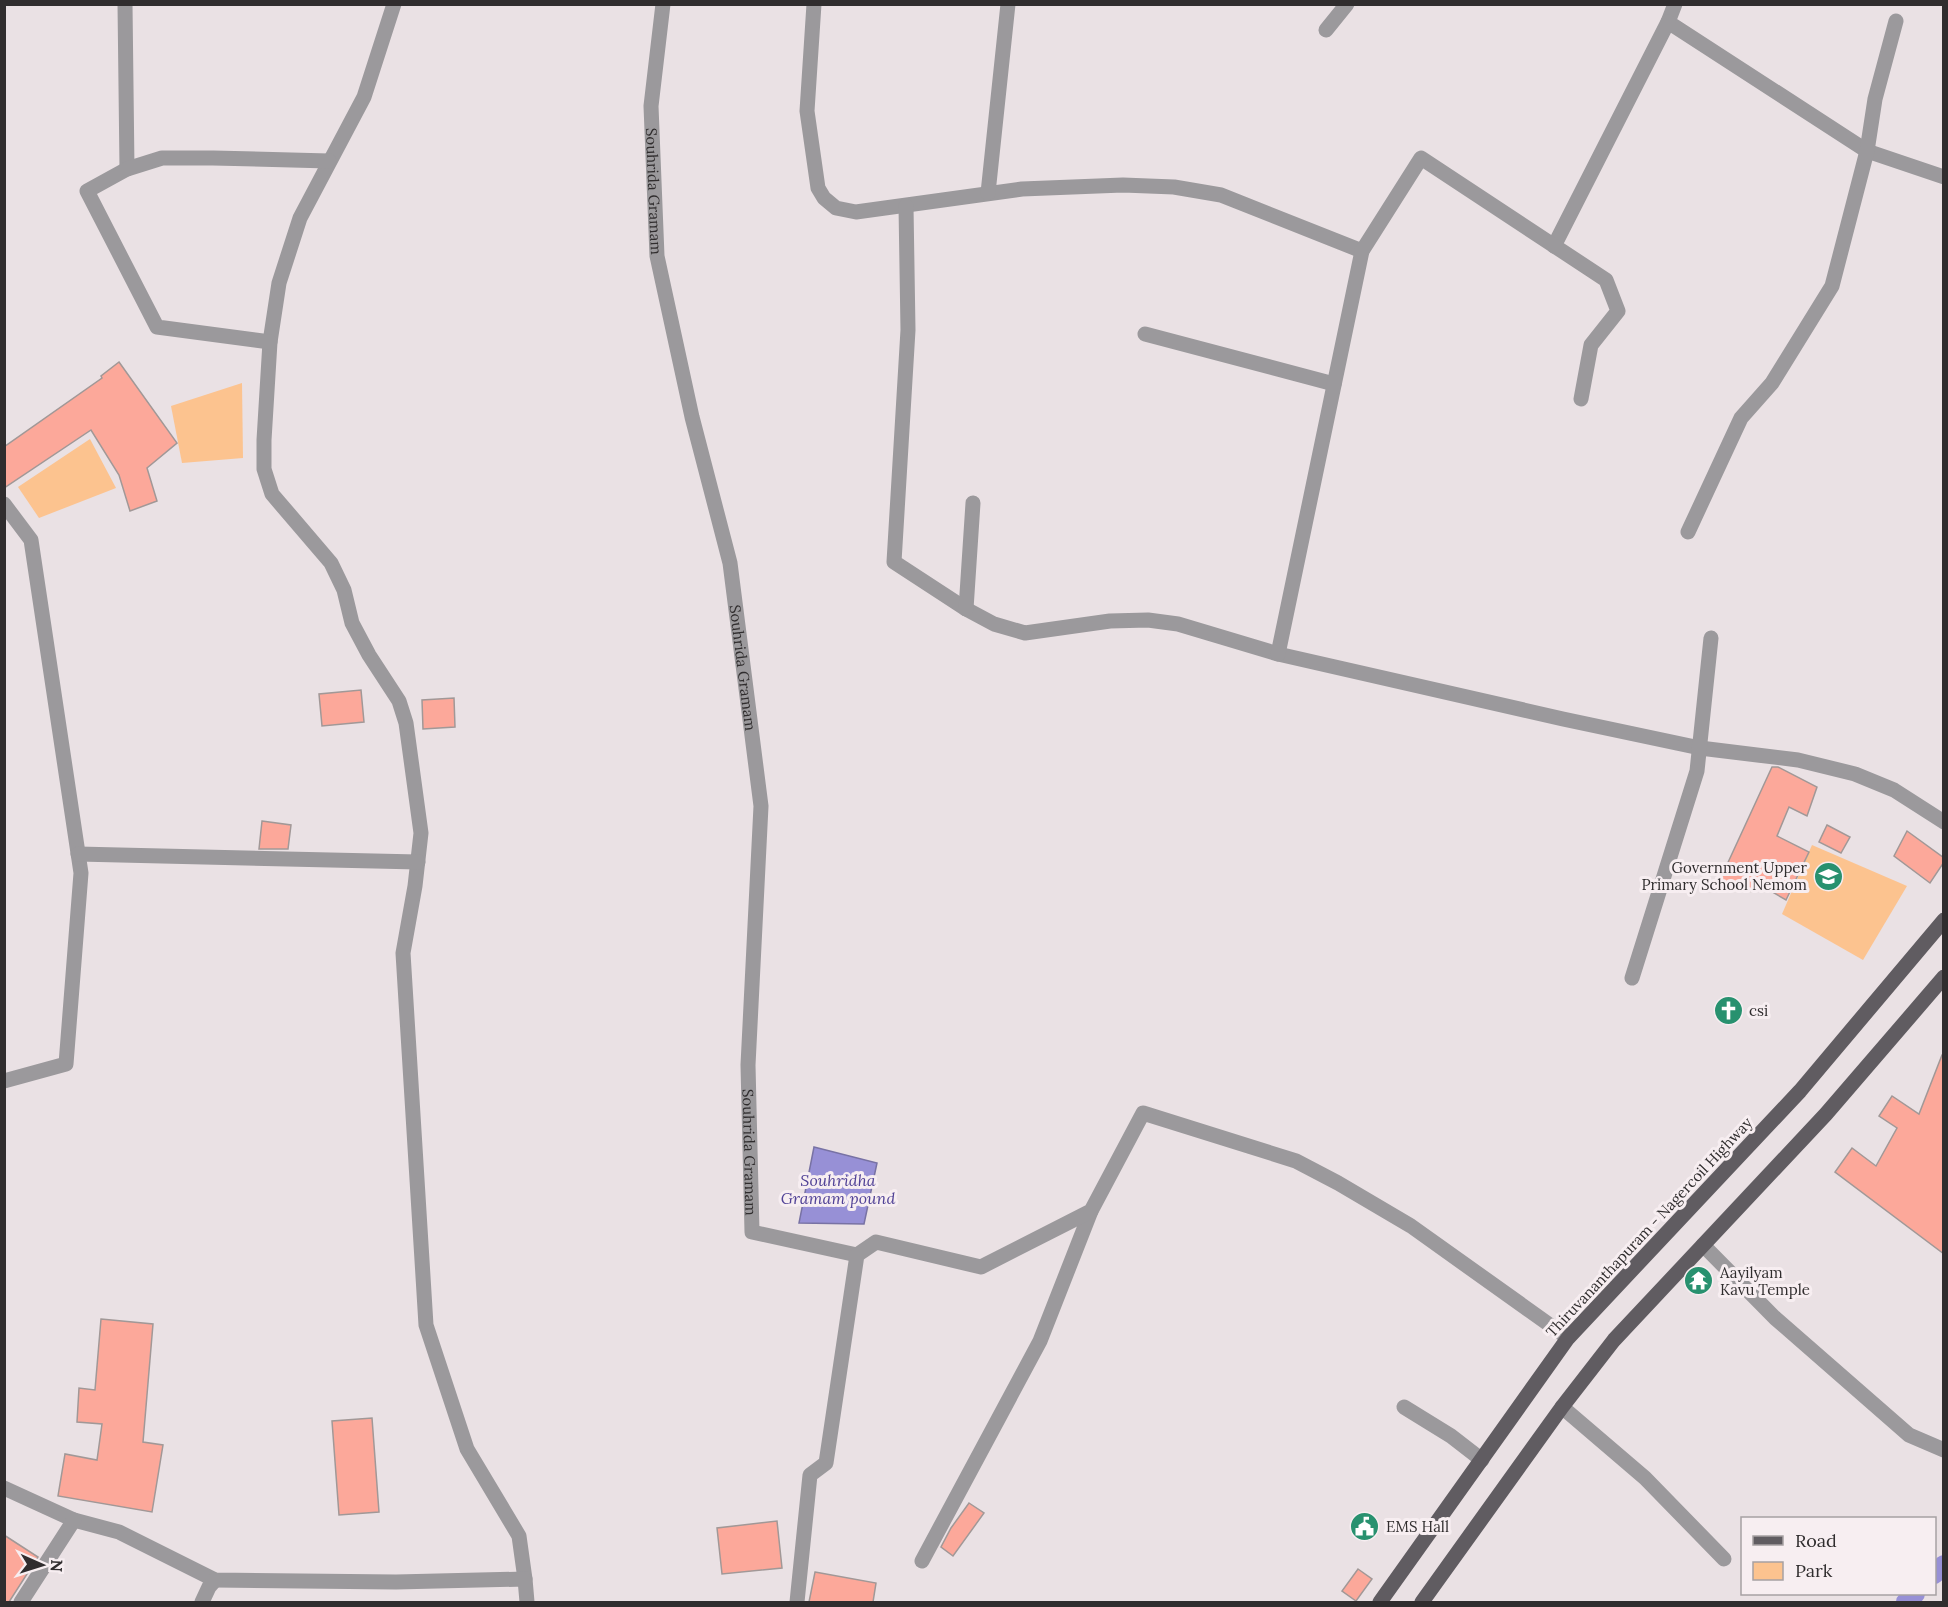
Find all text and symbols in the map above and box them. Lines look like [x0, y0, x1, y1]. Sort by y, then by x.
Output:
street label: Souhrida Gramam [642, 127, 666, 255]
street label: Souhrida Gramam [726, 604, 761, 732]
place label: Government Upper Primary School Nemom [1641, 858, 1808, 894]
school or university icon: Government Upper Primary School Nemom [1812, 860, 1844, 892]
church icon: csi [1712, 994, 1744, 1026]
place label: csi [1749, 1001, 1768, 1020]
street label: Souhrida Gramam [739, 1089, 761, 1216]
street label: Thiruvananthapuram - Nagercoil Highway [1542, 1113, 1756, 1341]
water label: Souhridha Gramam pound [781, 1170, 895, 1208]
place label: Aayilyam Kavu Temple [1719, 1263, 1810, 1299]
temple icon: Aayilyam Kavu Temple [1683, 1265, 1715, 1297]
public building icon: EMS Hall [1349, 1510, 1381, 1542]
place label: EMS Hall [1386, 1517, 1449, 1536]
legend [1741, 1517, 1936, 1595]
text: Road [1795, 1529, 1837, 1552]
north arrow [12, 1535, 72, 1595]
text: N [47, 1559, 67, 1572]
text: Park [1795, 1559, 1833, 1582]

